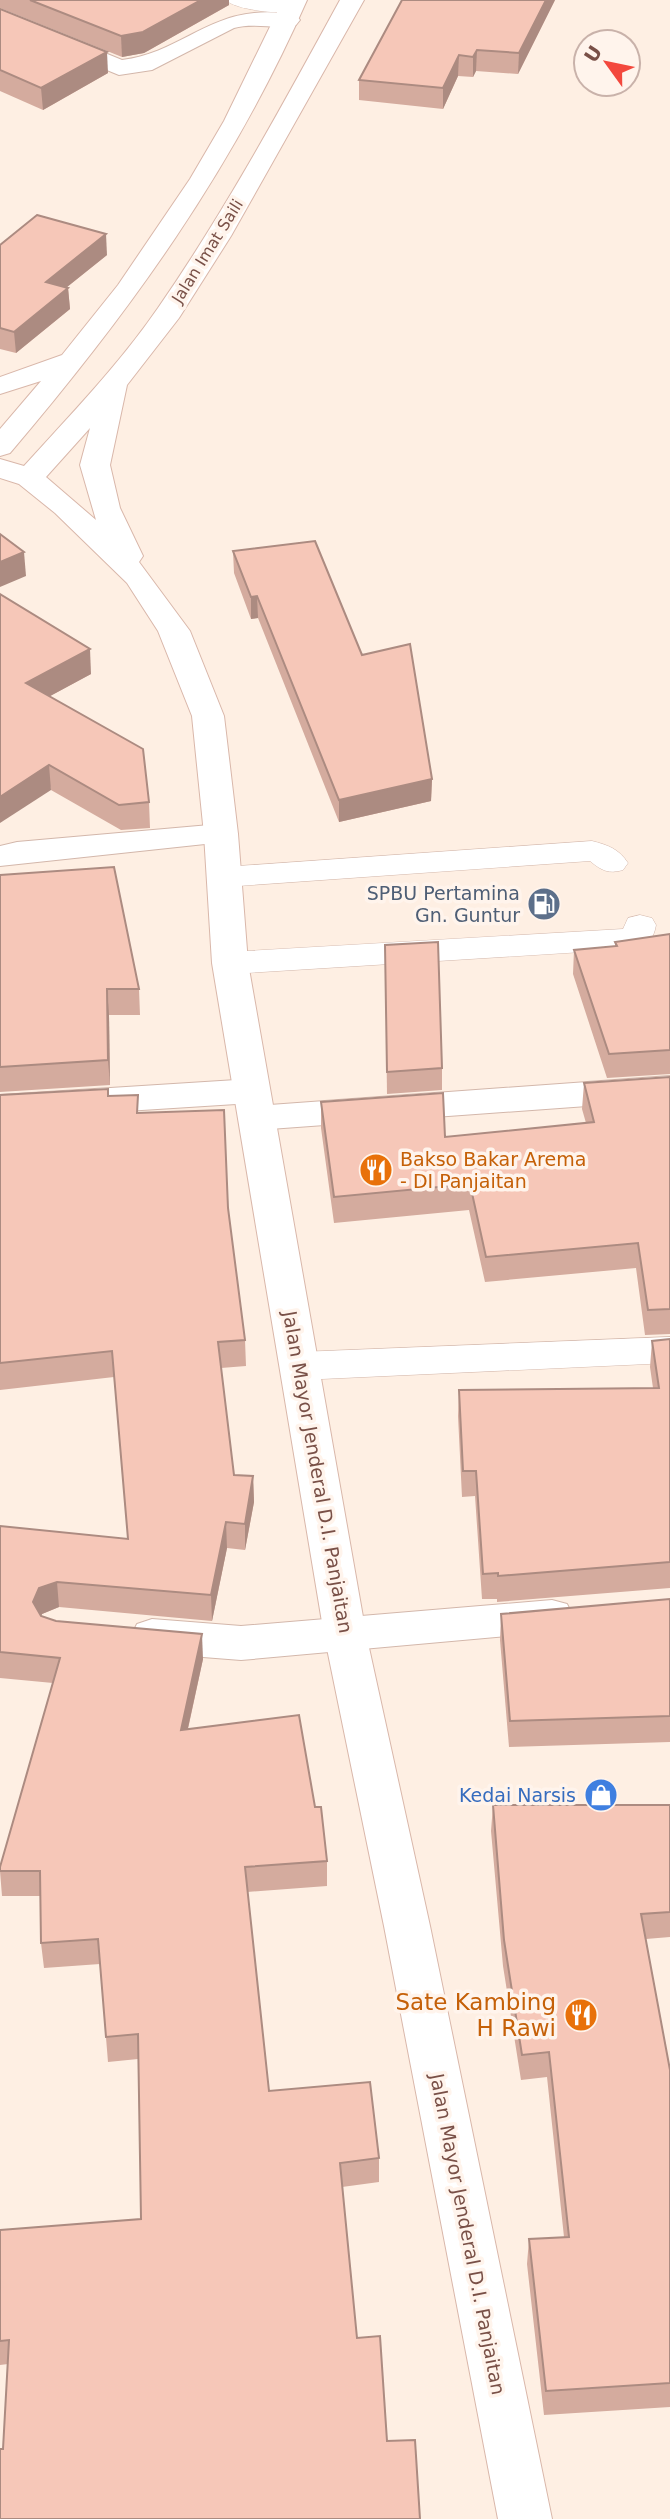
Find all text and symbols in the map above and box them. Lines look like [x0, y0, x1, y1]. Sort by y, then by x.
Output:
north arrow [572, 28, 642, 98]
text: U [579, 41, 606, 66]
street label: Jalan Imat Saili [167, 196, 247, 308]
place label: SPBU Pertamina Gn. Guntur [367, 882, 520, 926]
fuel station icon: SPBU Pertamina Gn. Guntur [525, 885, 563, 923]
place label: Bakso Bakar Arema - DI Panjaitan [400, 1148, 586, 1192]
restaurant icon: Bakso Bakar Arema - DI Panjaitan [357, 1151, 395, 1189]
street label: Jalan Mayor Jenderal D.I. Panjaitan [279, 1308, 357, 1635]
shop icon: Kedai Narsis [582, 1776, 620, 1814]
place label: Kedai Narsis [459, 1784, 576, 1806]
place label: Sate Kambing H Rawi [395, 1989, 556, 2041]
restaurant icon: Sate Kambing H Rawi [562, 1996, 600, 2034]
street label: Jalan Mayor Jenderal D.I. Panjaitan [426, 2071, 510, 2397]

